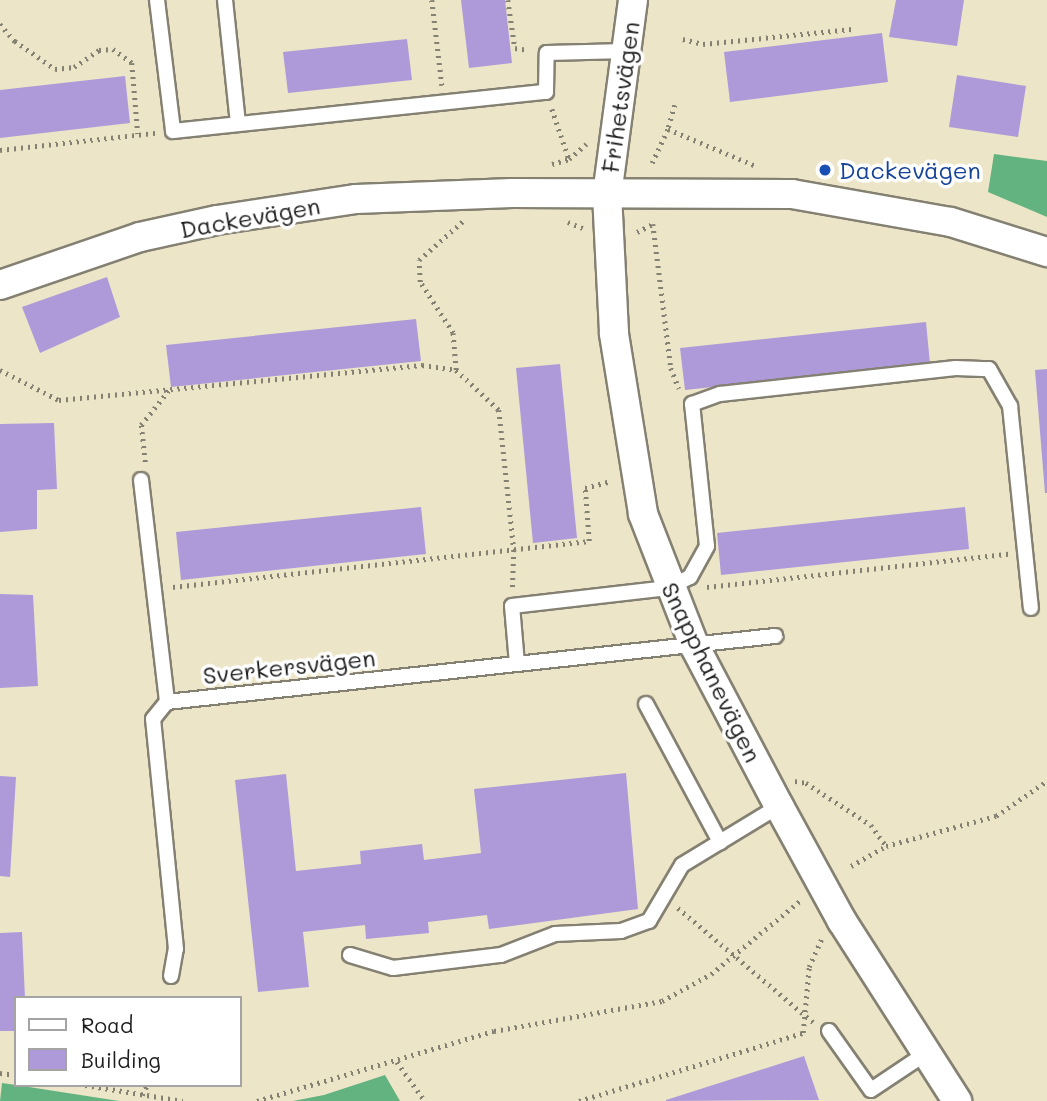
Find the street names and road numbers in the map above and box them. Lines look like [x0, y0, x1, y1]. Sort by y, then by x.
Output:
street label: Frihetsvägen [595, 20, 645, 174]
street label: Dackevägen [178, 190, 322, 244]
street label: Snapphanevägen [656, 577, 768, 767]
street label: Sverkersvägen [201, 643, 377, 689]

